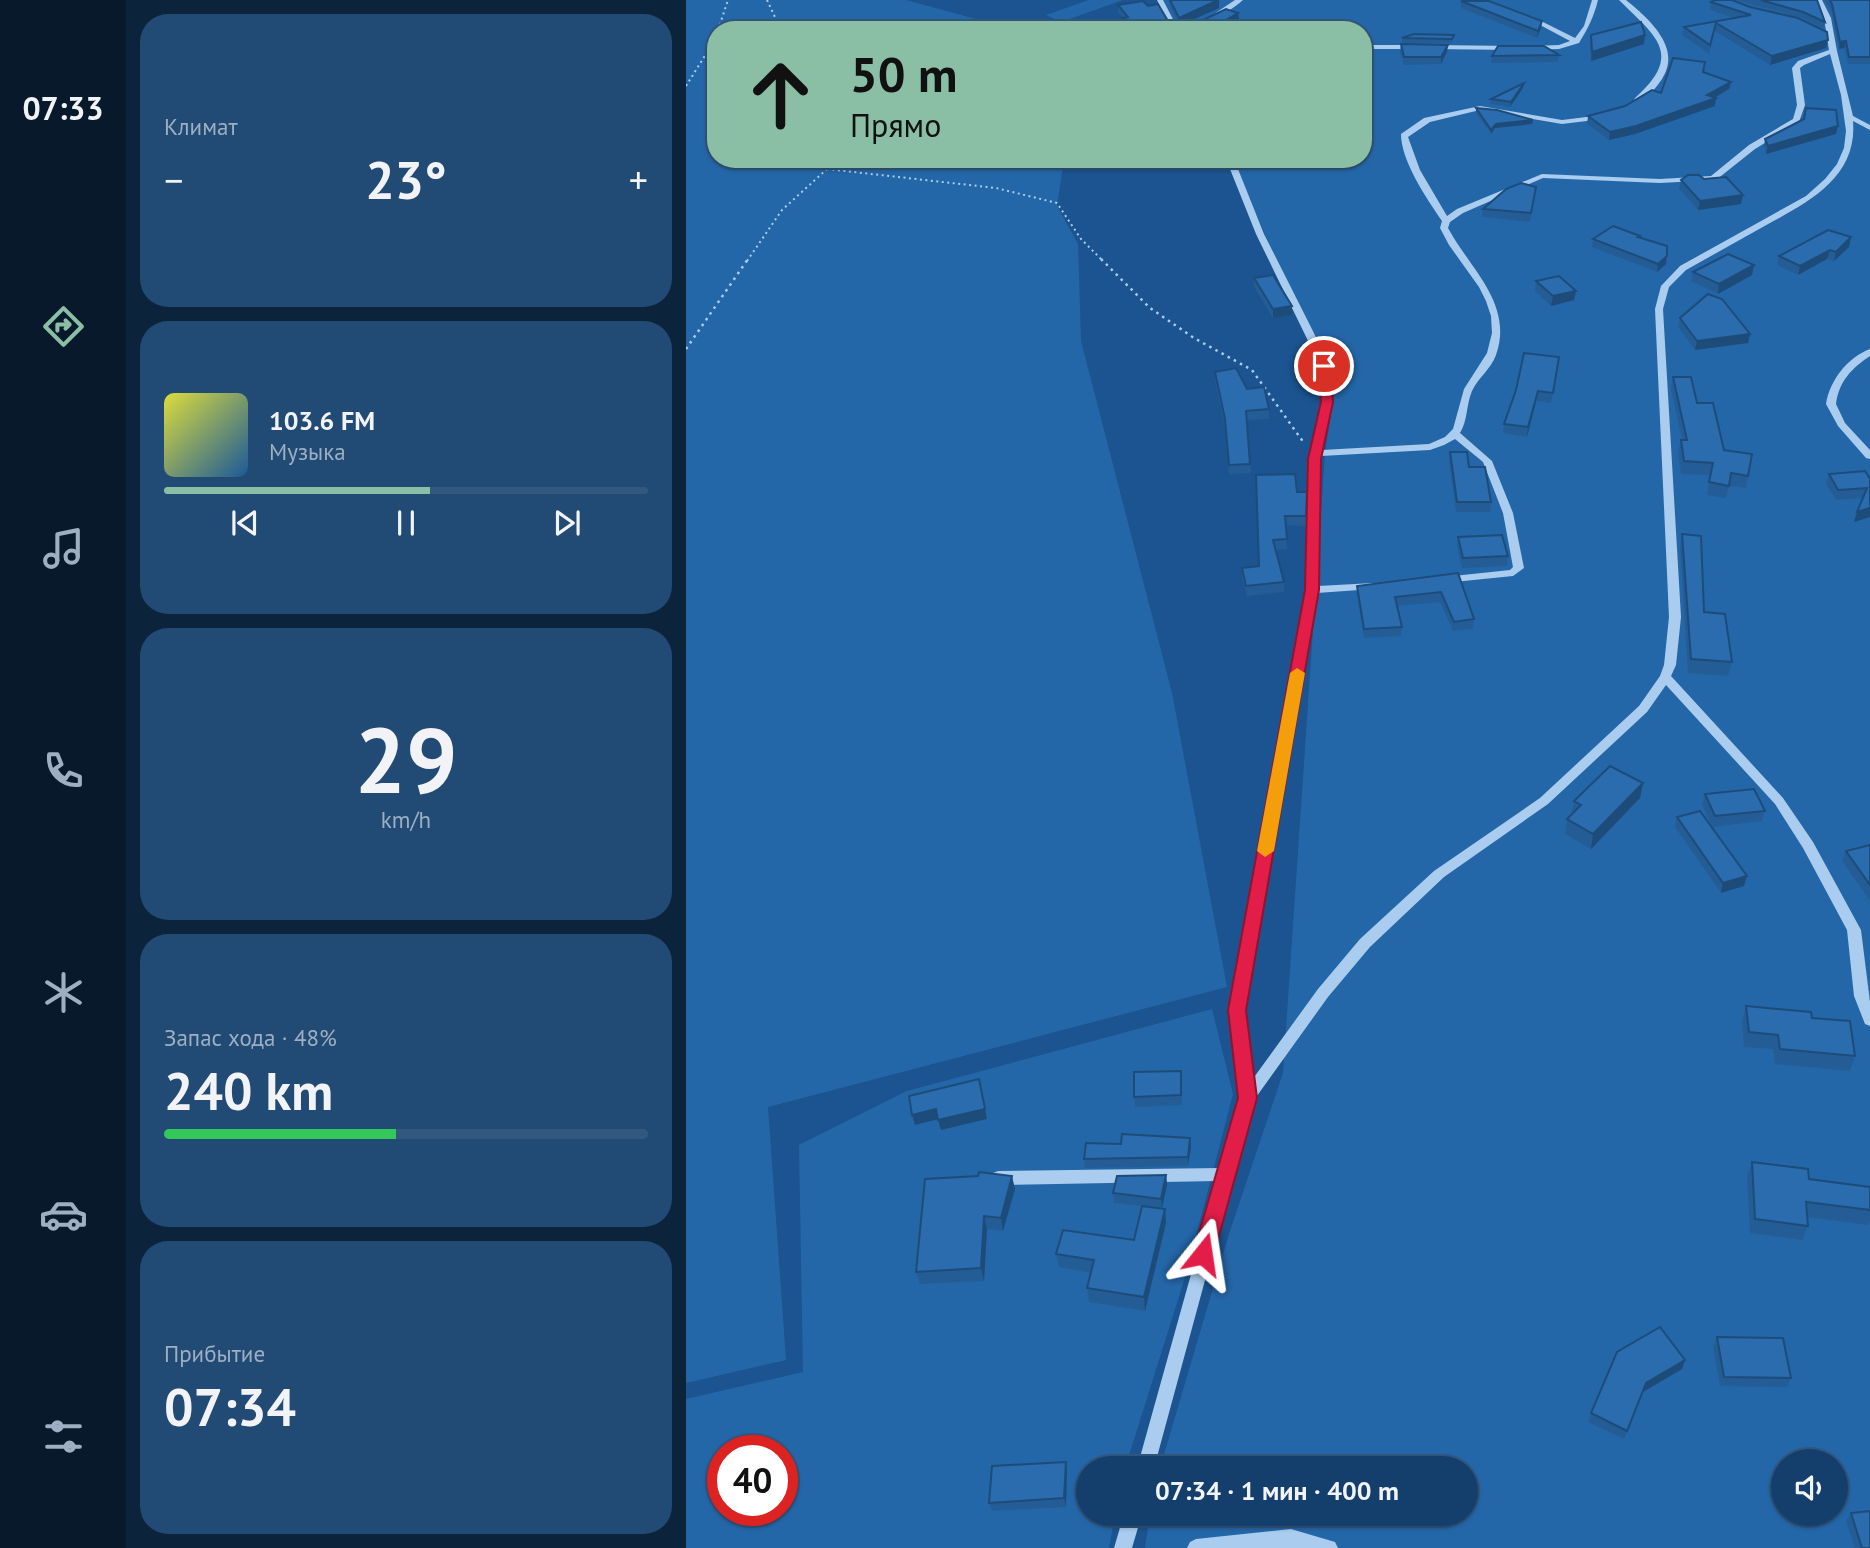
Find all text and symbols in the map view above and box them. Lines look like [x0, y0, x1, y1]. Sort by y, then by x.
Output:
text: 50 m [850, 42, 957, 106]
icon: ahead [735, 49, 826, 140]
text: 07:33 [22, 87, 104, 129]
text: Прямо [850, 104, 941, 146]
text: Климат [164, 112, 238, 141]
text: 23° [365, 146, 447, 213]
text: − [164, 155, 183, 204]
text: + [629, 155, 648, 204]
icon: directions [39, 302, 88, 351]
pin [1294, 336, 1354, 396]
icon: arrive [1305, 347, 1343, 385]
text: 103.6 FM [269, 404, 375, 437]
text: Музыка [269, 437, 346, 466]
icon: previous [226, 504, 264, 542]
icon: pause [387, 504, 425, 542]
icon: next [548, 504, 586, 542]
icon: music [39, 524, 88, 573]
text: 29 [354, 700, 458, 818]
icon: phone [39, 746, 88, 795]
text: km/h [381, 805, 431, 834]
icon: climate [39, 968, 88, 1017]
text: Запас хода · 48% [164, 1023, 337, 1052]
text: 240 km [164, 1057, 333, 1124]
icon: car [39, 1190, 88, 1239]
position arrow [1166, 1217, 1240, 1291]
text: Прибытие [164, 1339, 265, 1368]
text: 07:34 [164, 1373, 296, 1440]
icon: filters [39, 1412, 88, 1461]
speed limit sign: 40 [707, 1435, 798, 1526]
map controls [1771, 1449, 1848, 1526]
button: sound [1771, 1449, 1848, 1526]
text: 07:34 · 1 мин · 400 m [1155, 1474, 1399, 1507]

